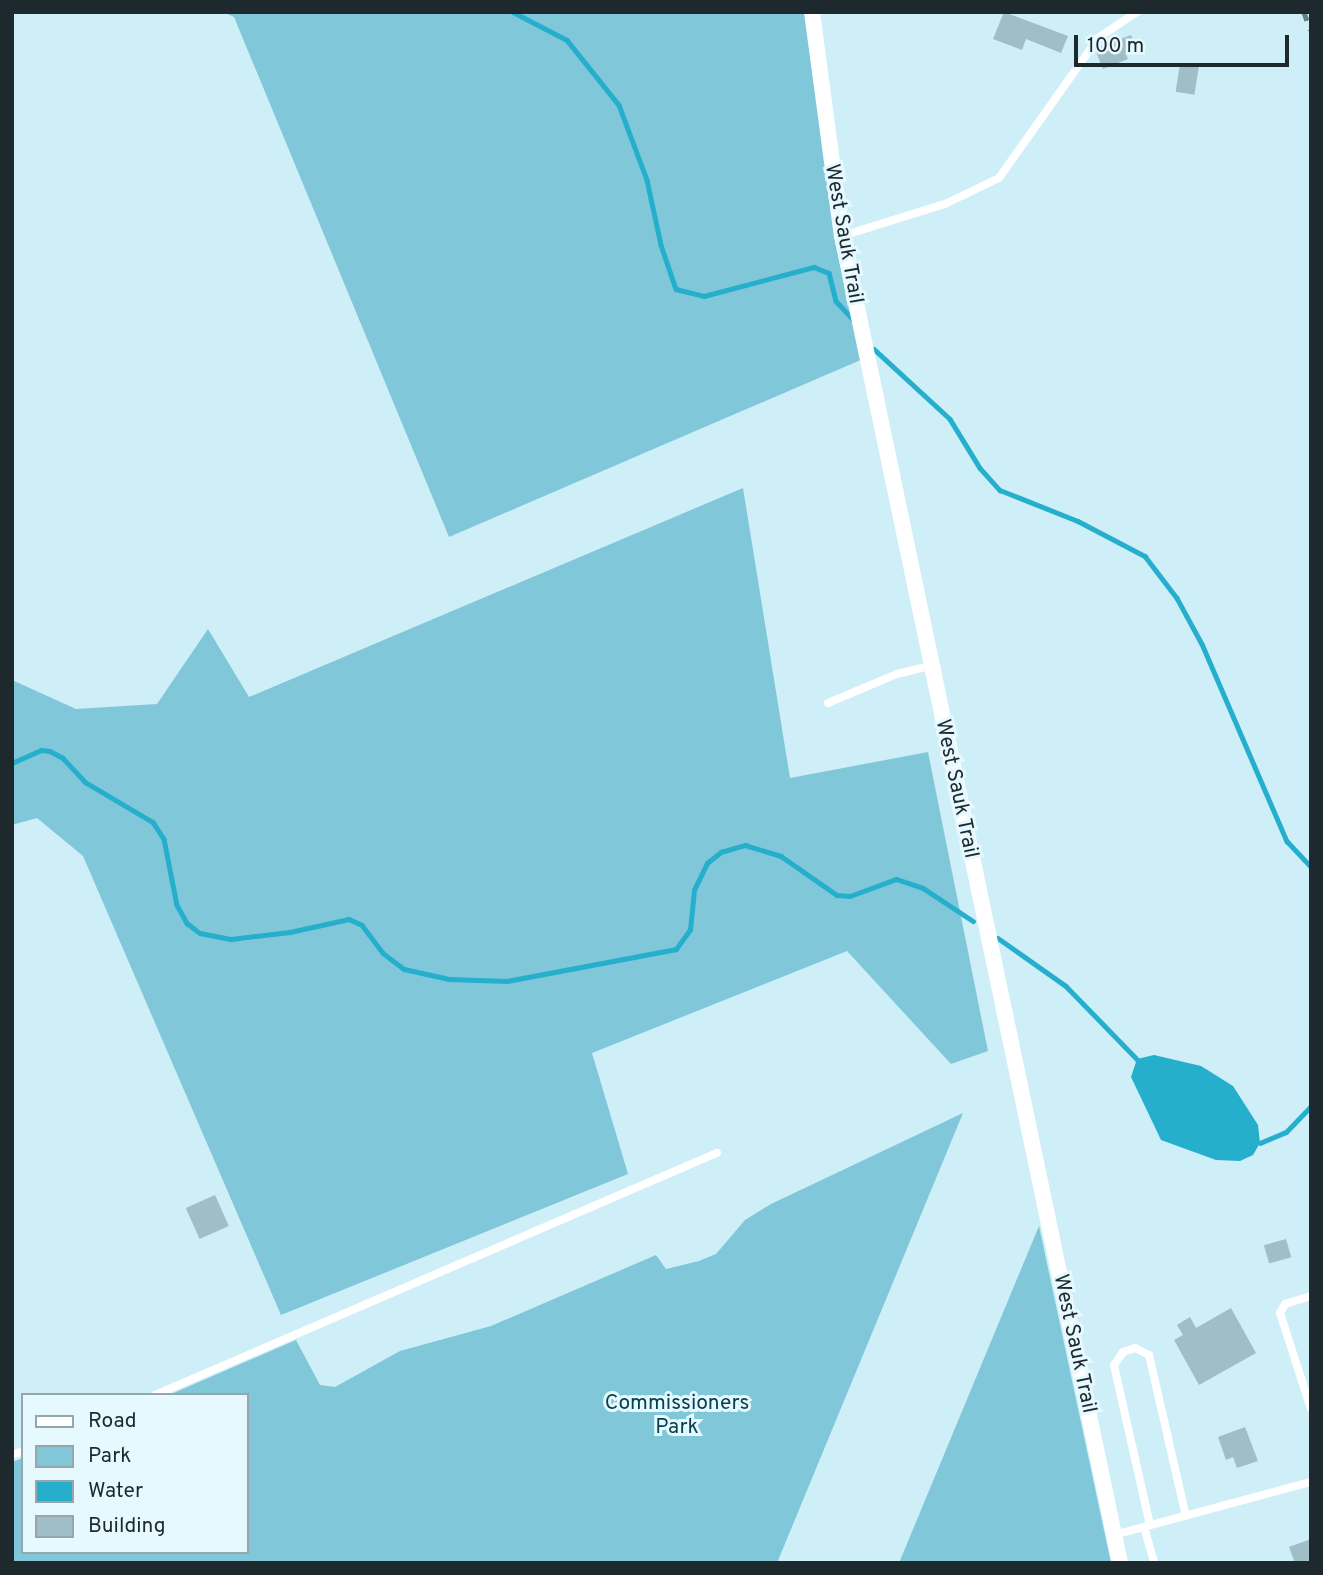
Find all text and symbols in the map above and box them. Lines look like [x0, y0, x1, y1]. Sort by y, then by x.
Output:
scale bar [1078, 21, 1293, 65]
text: 100 m [1087, 33, 1144, 60]
street label: West Sauk Trail [818, 162, 868, 306]
street label: West Sauk Trail [929, 717, 983, 861]
street label: West Sauk Trail [1047, 1272, 1101, 1416]
park label: Commissioners Park [605, 1391, 749, 1441]
legend [21, 1393, 248, 1554]
text: Road [88, 1408, 137, 1435]
text: Park [88, 1443, 131, 1470]
text: Water [88, 1478, 143, 1505]
text: Building [88, 1513, 166, 1540]

